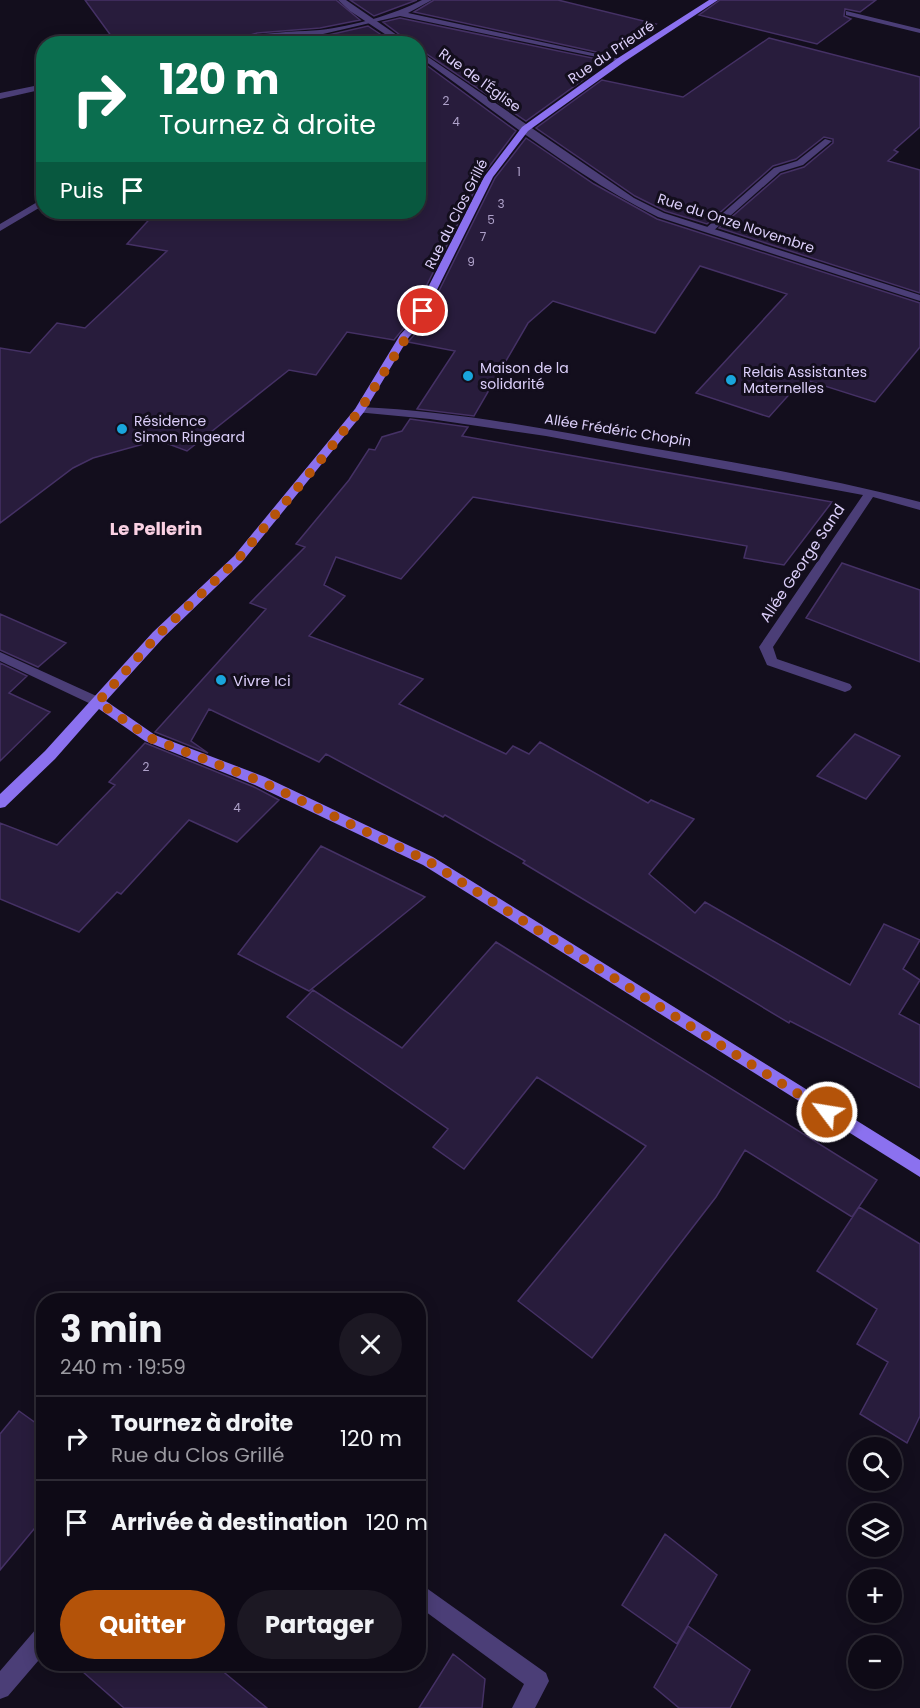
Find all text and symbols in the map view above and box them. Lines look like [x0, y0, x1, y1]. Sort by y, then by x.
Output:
street label: Rue du Prieuré [564, 15, 658, 88]
street label: Rue de l'Église [435, 43, 525, 117]
text: 120 m [159, 50, 280, 109]
icon: right [60, 60, 138, 138]
house number: 2 [443, 92, 450, 109]
text: Tournez à droite [159, 106, 376, 143]
house number: 4 [452, 113, 460, 130]
street label: Rue du Clos Grillé [420, 155, 493, 273]
house number: 1 [517, 163, 521, 180]
icon: arrive [116, 174, 149, 207]
text: Puis [60, 175, 104, 206]
street label: Rue du Onze Novembre [655, 188, 817, 258]
house number: 3 [497, 195, 505, 212]
house number: 5 [487, 211, 495, 228]
house number: 7 [480, 228, 487, 245]
house number: 9 [467, 253, 475, 270]
pin [397, 285, 448, 336]
icon: arrive [406, 294, 439, 327]
place label: Maison de la solidarité [480, 358, 569, 394]
place label: Relais Assistantes Maternelles [743, 362, 867, 398]
marker: Maison de la solidarité [461, 369, 475, 383]
marker: Relais Assistantes Maternelles [724, 373, 738, 387]
street label: Allée Frédéric Chopin [543, 409, 693, 451]
place label: Résidence Simon Ringeard [134, 411, 245, 447]
marker: Résidence Simon Ringeard [115, 422, 129, 436]
street label: Allée George Sand [755, 500, 849, 626]
district label: Le Pellerin [110, 516, 202, 541]
place label: Vivre Ici [233, 670, 291, 691]
marker: Vivre Ici [214, 673, 228, 687]
house number: 2 [143, 758, 150, 775]
house number: 4 [233, 799, 241, 816]
position arrow [795, 1080, 859, 1144]
text: 3 min [60, 1304, 162, 1355]
button: close [339, 1313, 402, 1376]
text: 240 m · 19:59 [60, 1353, 186, 1381]
text: Tournez à droite [111, 1408, 293, 1439]
icon: right [60, 1422, 93, 1455]
text: 120 m [340, 1423, 402, 1454]
map controls [848, 1437, 902, 1689]
button: search [848, 1437, 902, 1491]
text: Rue du Clos Grillé [111, 1441, 284, 1469]
button: layers [848, 1503, 902, 1557]
icon: arrive [60, 1506, 93, 1539]
text: Arrivée à destination [111, 1507, 348, 1538]
text: 120 m [366, 1507, 428, 1538]
button: + [848, 1569, 902, 1623]
button: Quitter [60, 1590, 225, 1659]
button: Partager [237, 1590, 402, 1659]
button: − [848, 1635, 902, 1689]

